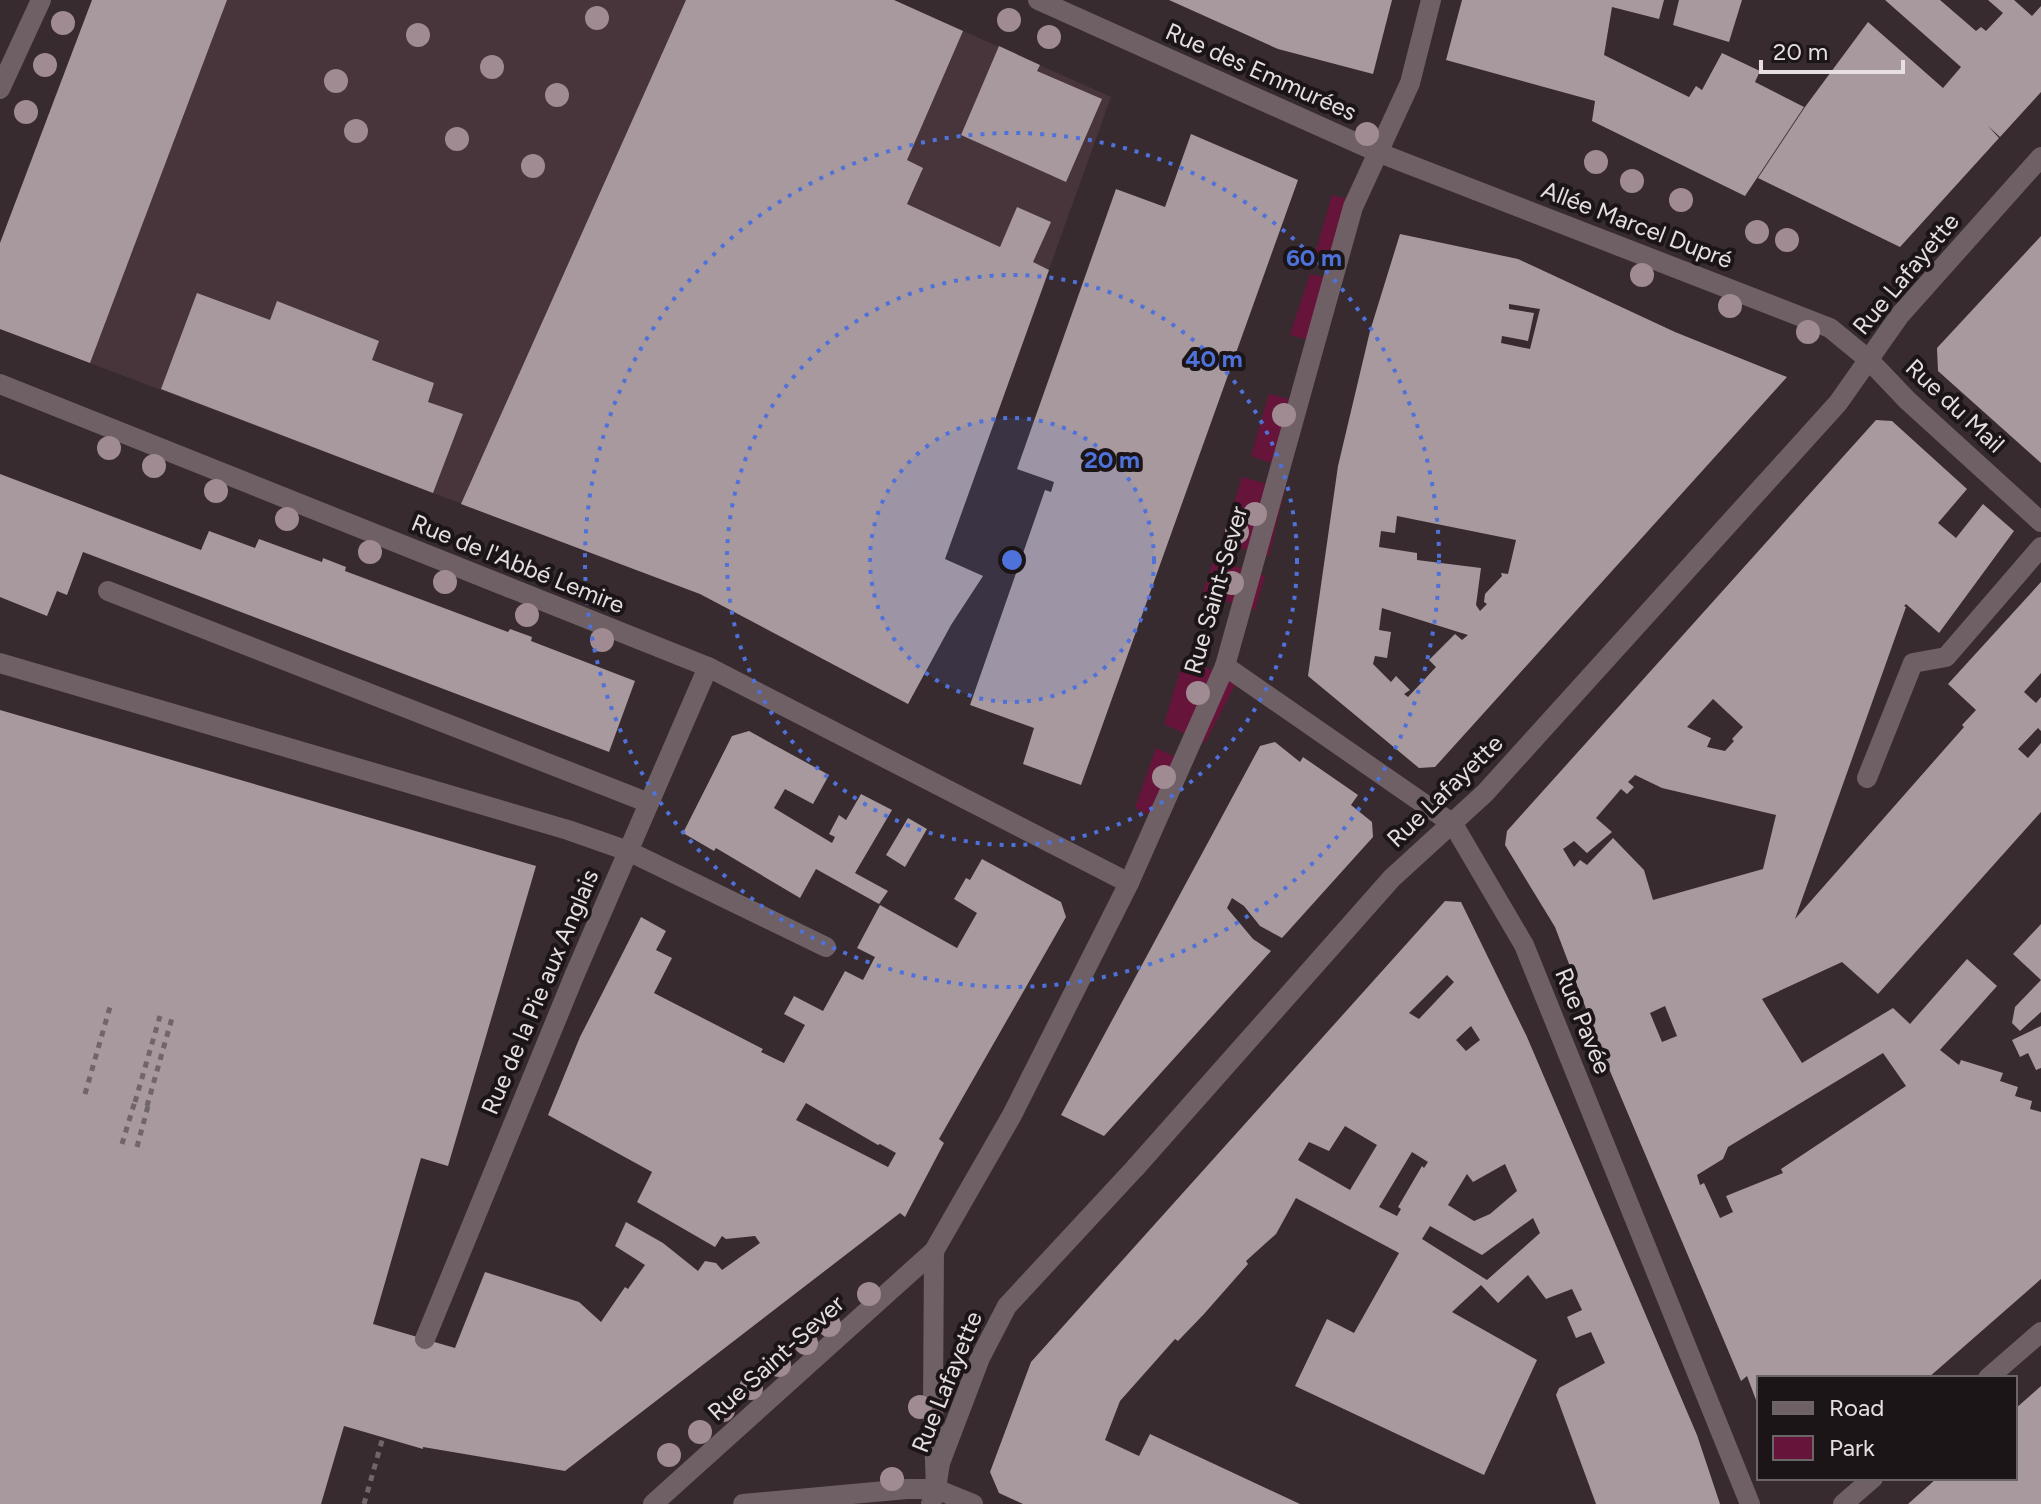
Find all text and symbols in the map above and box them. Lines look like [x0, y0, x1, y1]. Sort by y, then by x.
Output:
street label: Rue des Emmurées [1161, 16, 1361, 127]
scale bar [1761, 24, 1903, 74]
text: 20 m [1773, 37, 1828, 66]
street label: Allée Marcel Dupré [1538, 175, 1737, 274]
street label: Rue Lafayette [1846, 207, 1965, 340]
text: 60 m [1286, 243, 1342, 272]
text: 40 m [1185, 344, 1243, 373]
street label: Rue du Mail [1900, 353, 2011, 459]
text: 20 m [1084, 445, 1140, 474]
street label: Rue Saint-Sever [1178, 503, 1253, 677]
street label: Rue de l'Abbé Lemire [408, 508, 629, 619]
centre of rings [998, 546, 1026, 574]
street label: Rue Lafayette [1381, 728, 1509, 853]
street label: Rue de la Pie aux Anglais [475, 865, 604, 1119]
street label: Rue Pavée [1549, 964, 1618, 1078]
street label: Rue Saint-Sever [702, 1289, 850, 1426]
street label: Rue Lafayette [905, 1307, 988, 1457]
legend [1757, 1376, 2017, 1480]
text: Road [1829, 1393, 1884, 1422]
text: Park [1829, 1433, 1875, 1462]

